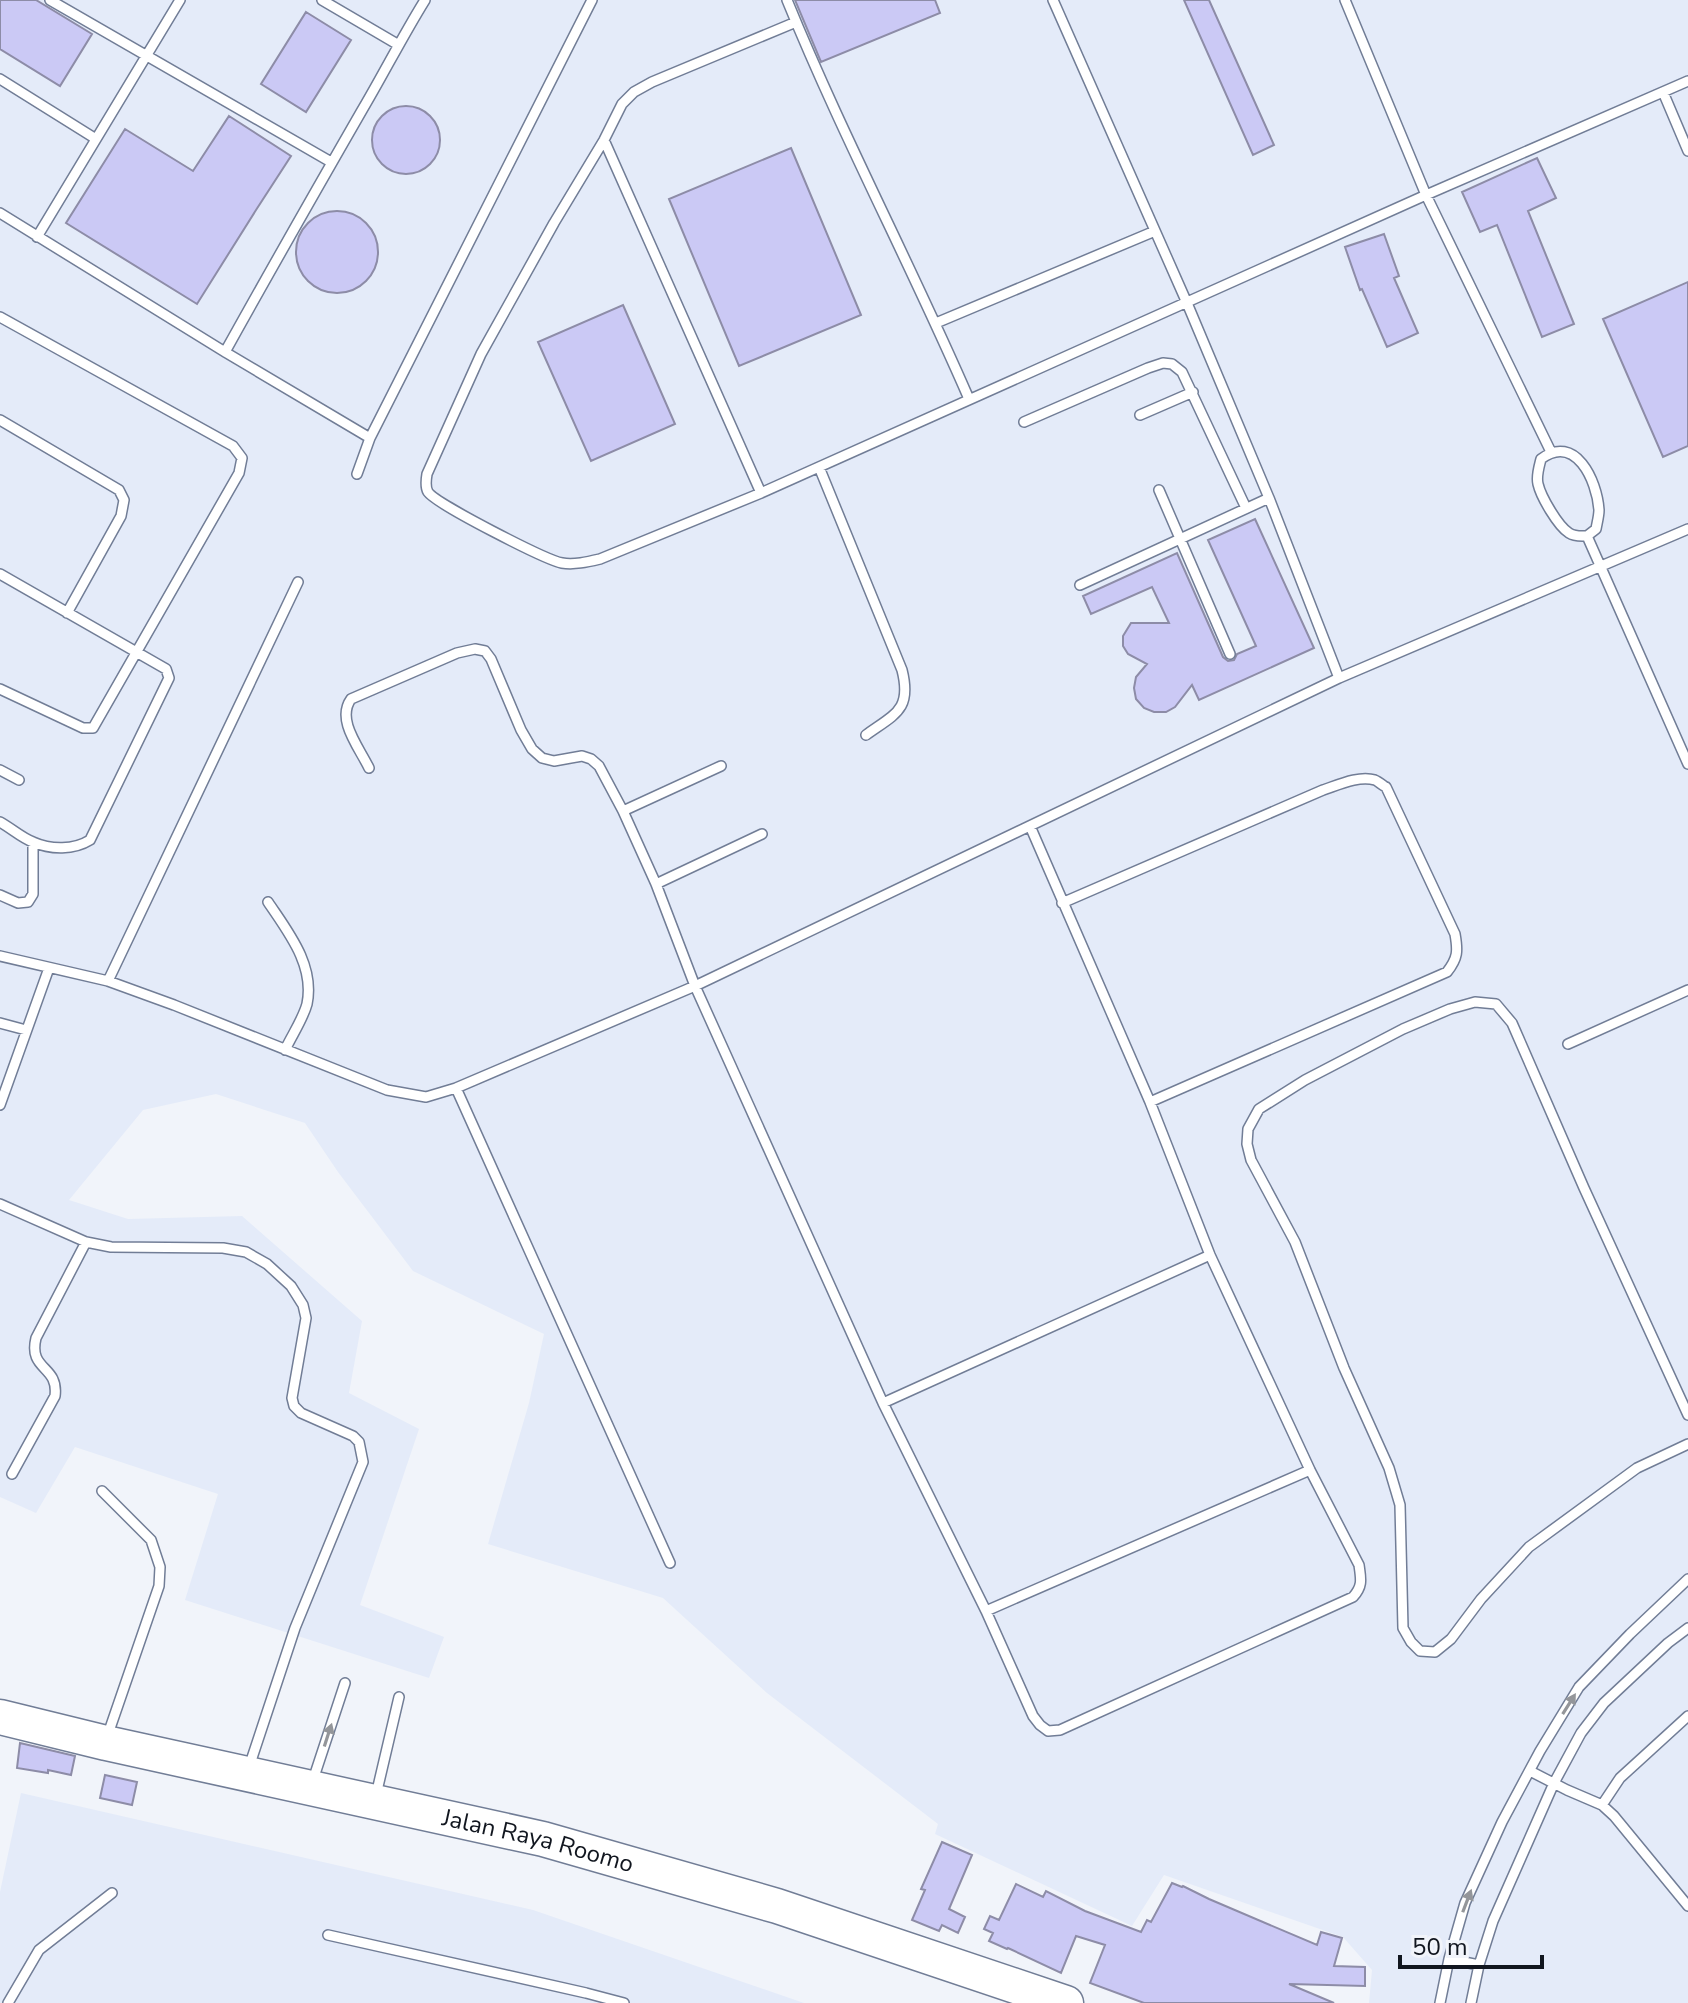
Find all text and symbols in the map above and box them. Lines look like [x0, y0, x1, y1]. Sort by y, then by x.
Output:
one-way arrow [1562, 1693, 1577, 1714]
one-way arrow [322, 1723, 335, 1747]
street label: Jalan Raya Roomo [438, 1801, 637, 1880]
one-way arrow [1461, 1889, 1474, 1913]
scale bar [1400, 1919, 1542, 1969]
text: 50 m [1412, 1931, 1468, 1963]

